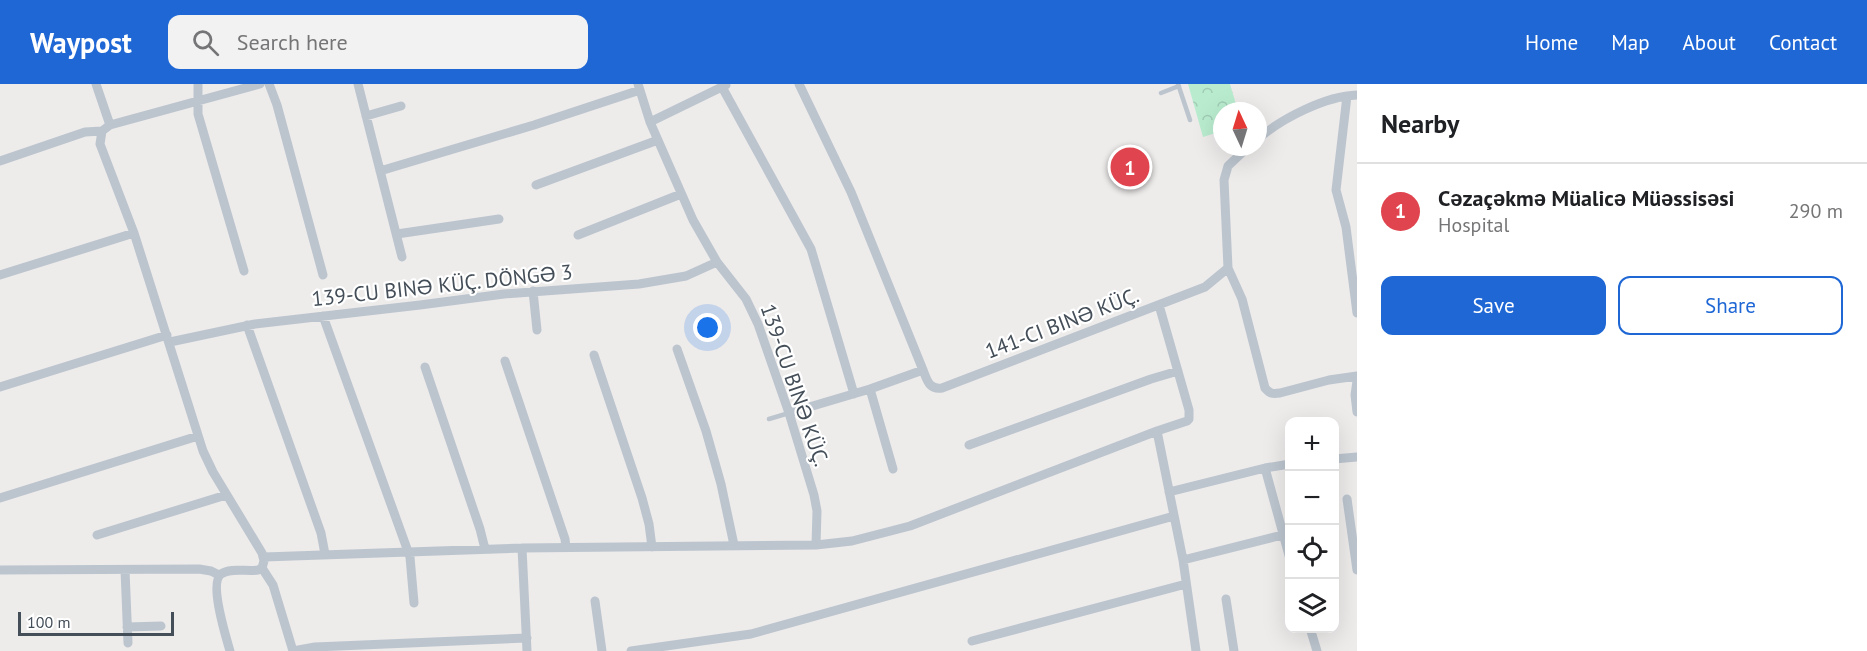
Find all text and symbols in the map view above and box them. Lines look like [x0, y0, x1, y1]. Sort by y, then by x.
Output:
search box [168, 15, 588, 69]
text: Waypost [30, 24, 132, 61]
icon: search [189, 26, 222, 59]
text: Search here [237, 28, 348, 56]
text: Home [1525, 29, 1578, 56]
text: Map [1611, 29, 1650, 56]
text: About [1683, 29, 1736, 56]
text: Contact [1769, 29, 1837, 56]
north arrow [1213, 102, 1267, 156]
text: Nearby [1381, 107, 1459, 140]
pin: 1 [1110, 144, 1150, 190]
text: Cəzaçəkmə Müalicə Müəssisəsi [1438, 184, 1735, 212]
text: 1 [1395, 198, 1406, 224]
text: 290 m [1789, 198, 1843, 224]
text: Hospital [1438, 212, 1509, 238]
street label: 139-CU BINƏ KÜÇ. DÖNGƏ 3 [310, 258, 574, 312]
button: Save [1381, 276, 1606, 335]
button: Share [1618, 276, 1843, 335]
street label: 141-CI BINƏ KÜÇ. [981, 281, 1143, 365]
street label: 139-CU BINƏ KÜÇ. [755, 300, 835, 470]
your location [693, 313, 722, 342]
map controls [1285, 417, 1339, 633]
button: + [1285, 417, 1339, 471]
button: − [1285, 471, 1339, 525]
button: locate [1285, 525, 1339, 579]
button: layers [1285, 579, 1339, 633]
scale bar [18, 609, 174, 636]
text: 100 m [27, 612, 70, 632]

